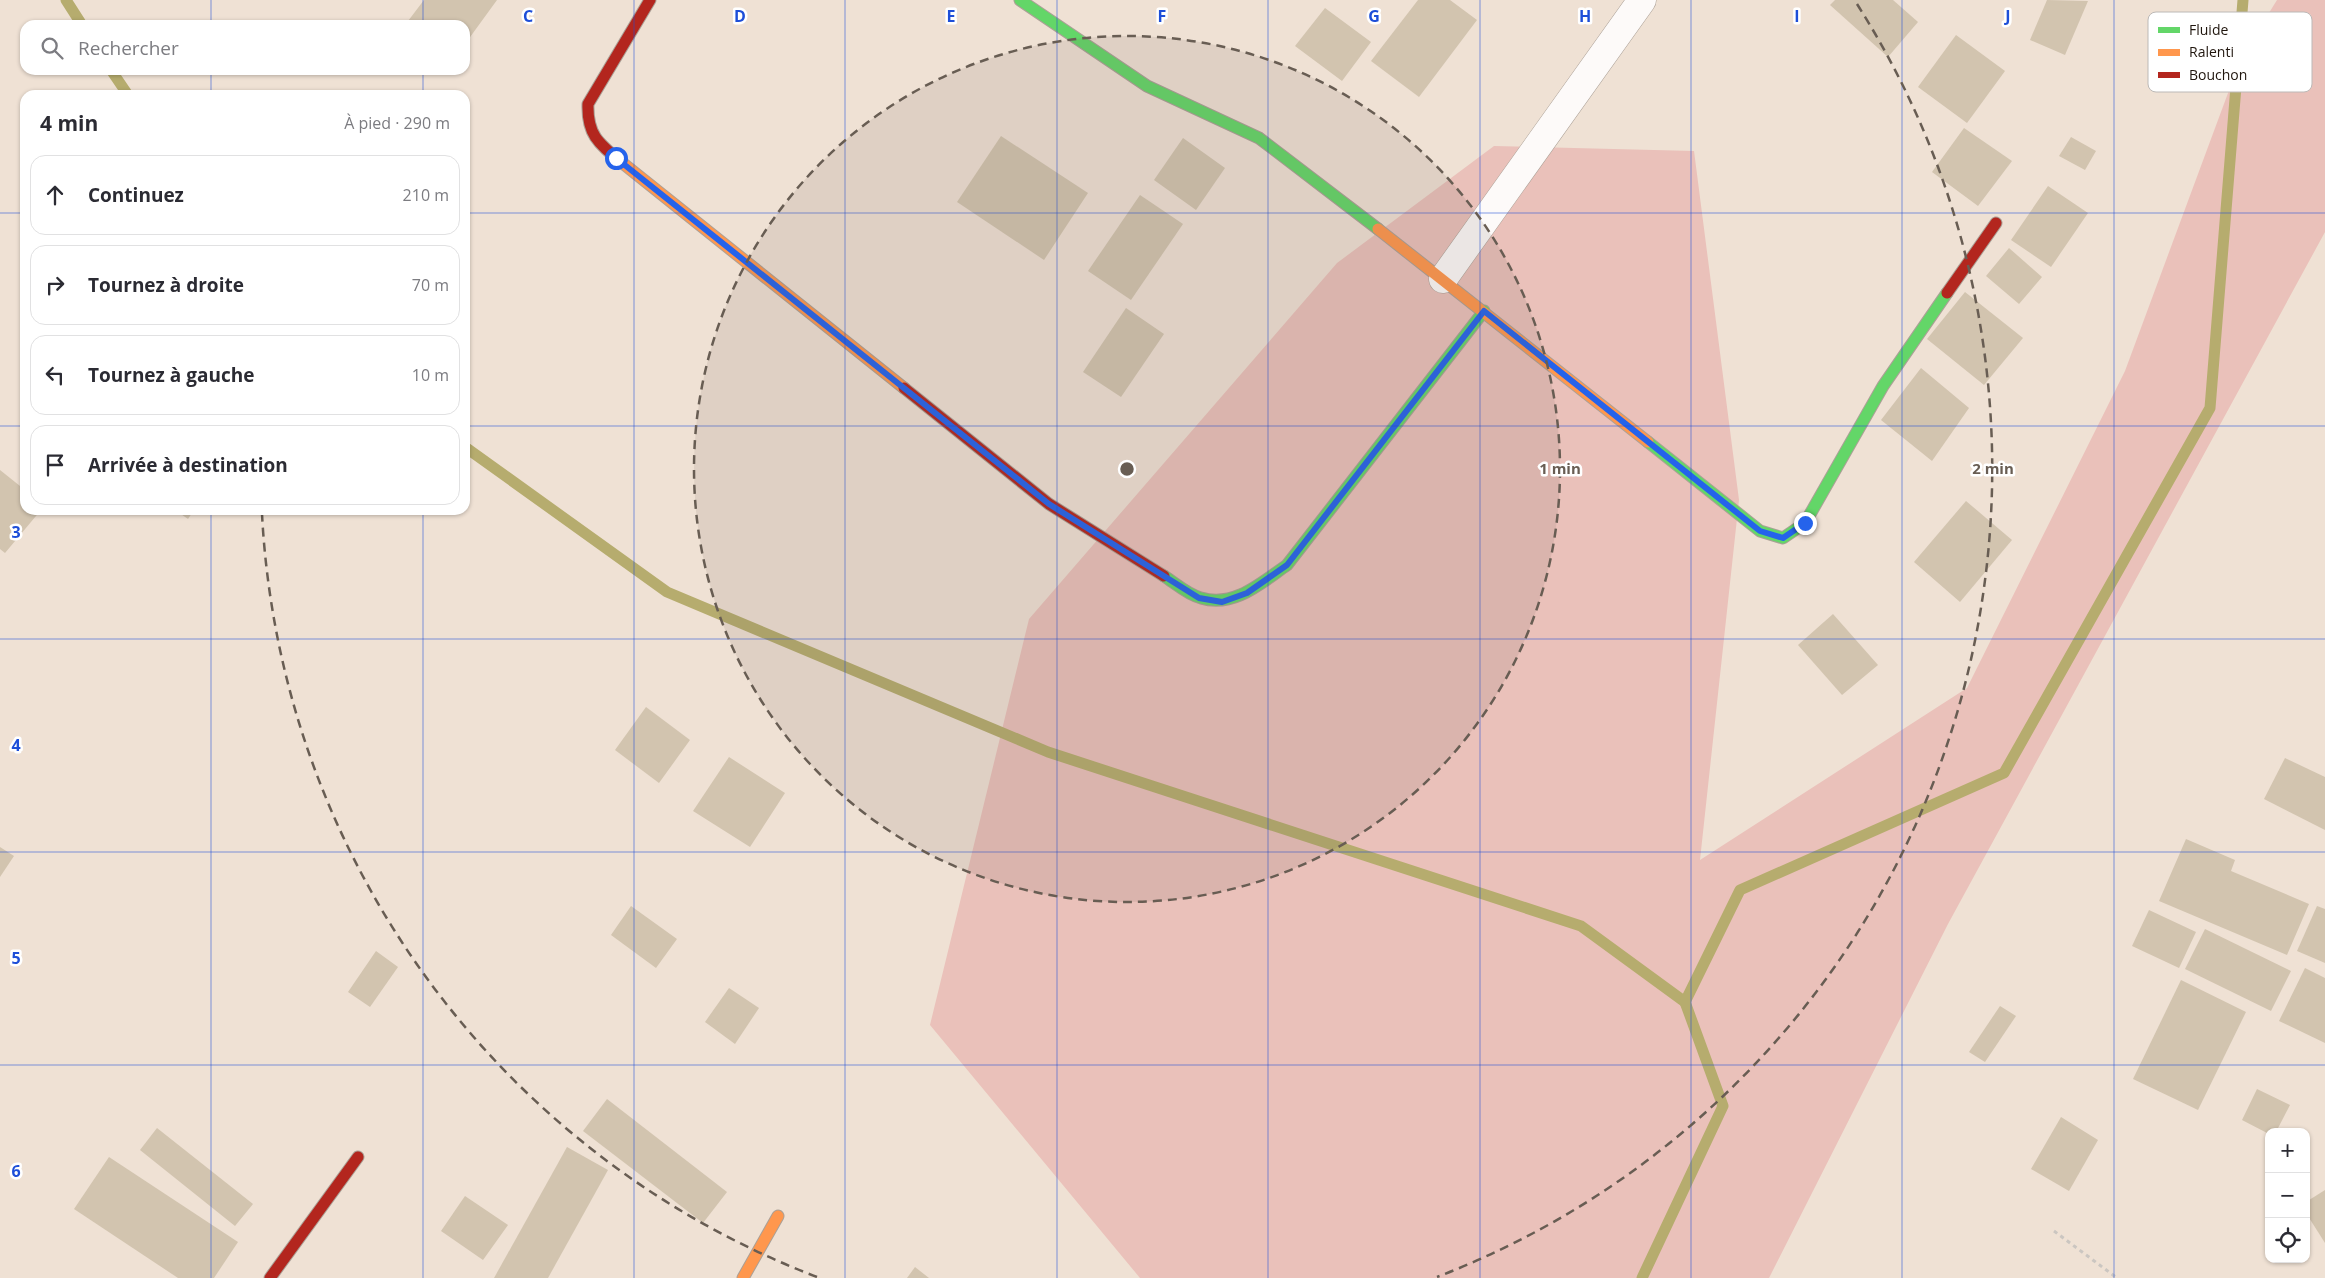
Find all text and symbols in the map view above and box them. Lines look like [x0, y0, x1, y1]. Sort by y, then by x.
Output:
text: C [523, 5, 533, 27]
text: D [734, 5, 746, 27]
text: E [947, 5, 956, 27]
text: F [1158, 5, 1166, 27]
text: G [1368, 5, 1380, 27]
text: H [1579, 5, 1591, 27]
text: I [1794, 5, 1800, 27]
text: J [2003, 5, 2011, 27]
legend [2148, 12, 2312, 92]
search box [20, 20, 470, 75]
text: Fluide [2189, 20, 2228, 39]
icon: search [38, 34, 66, 62]
text: Rechercher [78, 35, 179, 61]
text: Ralenti [2189, 42, 2234, 61]
text: Bouchon [2189, 65, 2247, 84]
text: 4 min [40, 109, 98, 137]
text: À pied · 290 m [344, 112, 450, 134]
route start [605, 147, 628, 170]
icon: ahead [41, 181, 69, 209]
text: Continuez [88, 182, 184, 208]
text: 210 m [403, 184, 449, 206]
icon: right [41, 271, 69, 299]
text: Tournez à droite [88, 272, 244, 298]
text: 70 m [412, 274, 449, 296]
icon: left [41, 361, 69, 389]
text: Tournez à gauche [88, 362, 254, 388]
text: 10 m [412, 364, 449, 386]
icon: arrive [41, 451, 69, 479]
text: Arrivée à destination [88, 452, 288, 478]
text: 1 min [1539, 458, 1581, 478]
text: 2 min [1972, 458, 2014, 478]
centre of rings [1118, 460, 1136, 478]
route end [1794, 512, 1817, 535]
text: 3 [11, 521, 21, 543]
text: 4 [11, 734, 21, 756]
text: 5 [11, 947, 21, 969]
map controls [2265, 1128, 2310, 1263]
button: + [2265, 1128, 2310, 1173]
text: 6 [11, 1160, 21, 1182]
button: − [2265, 1173, 2310, 1218]
button: locate [2265, 1218, 2310, 1263]

